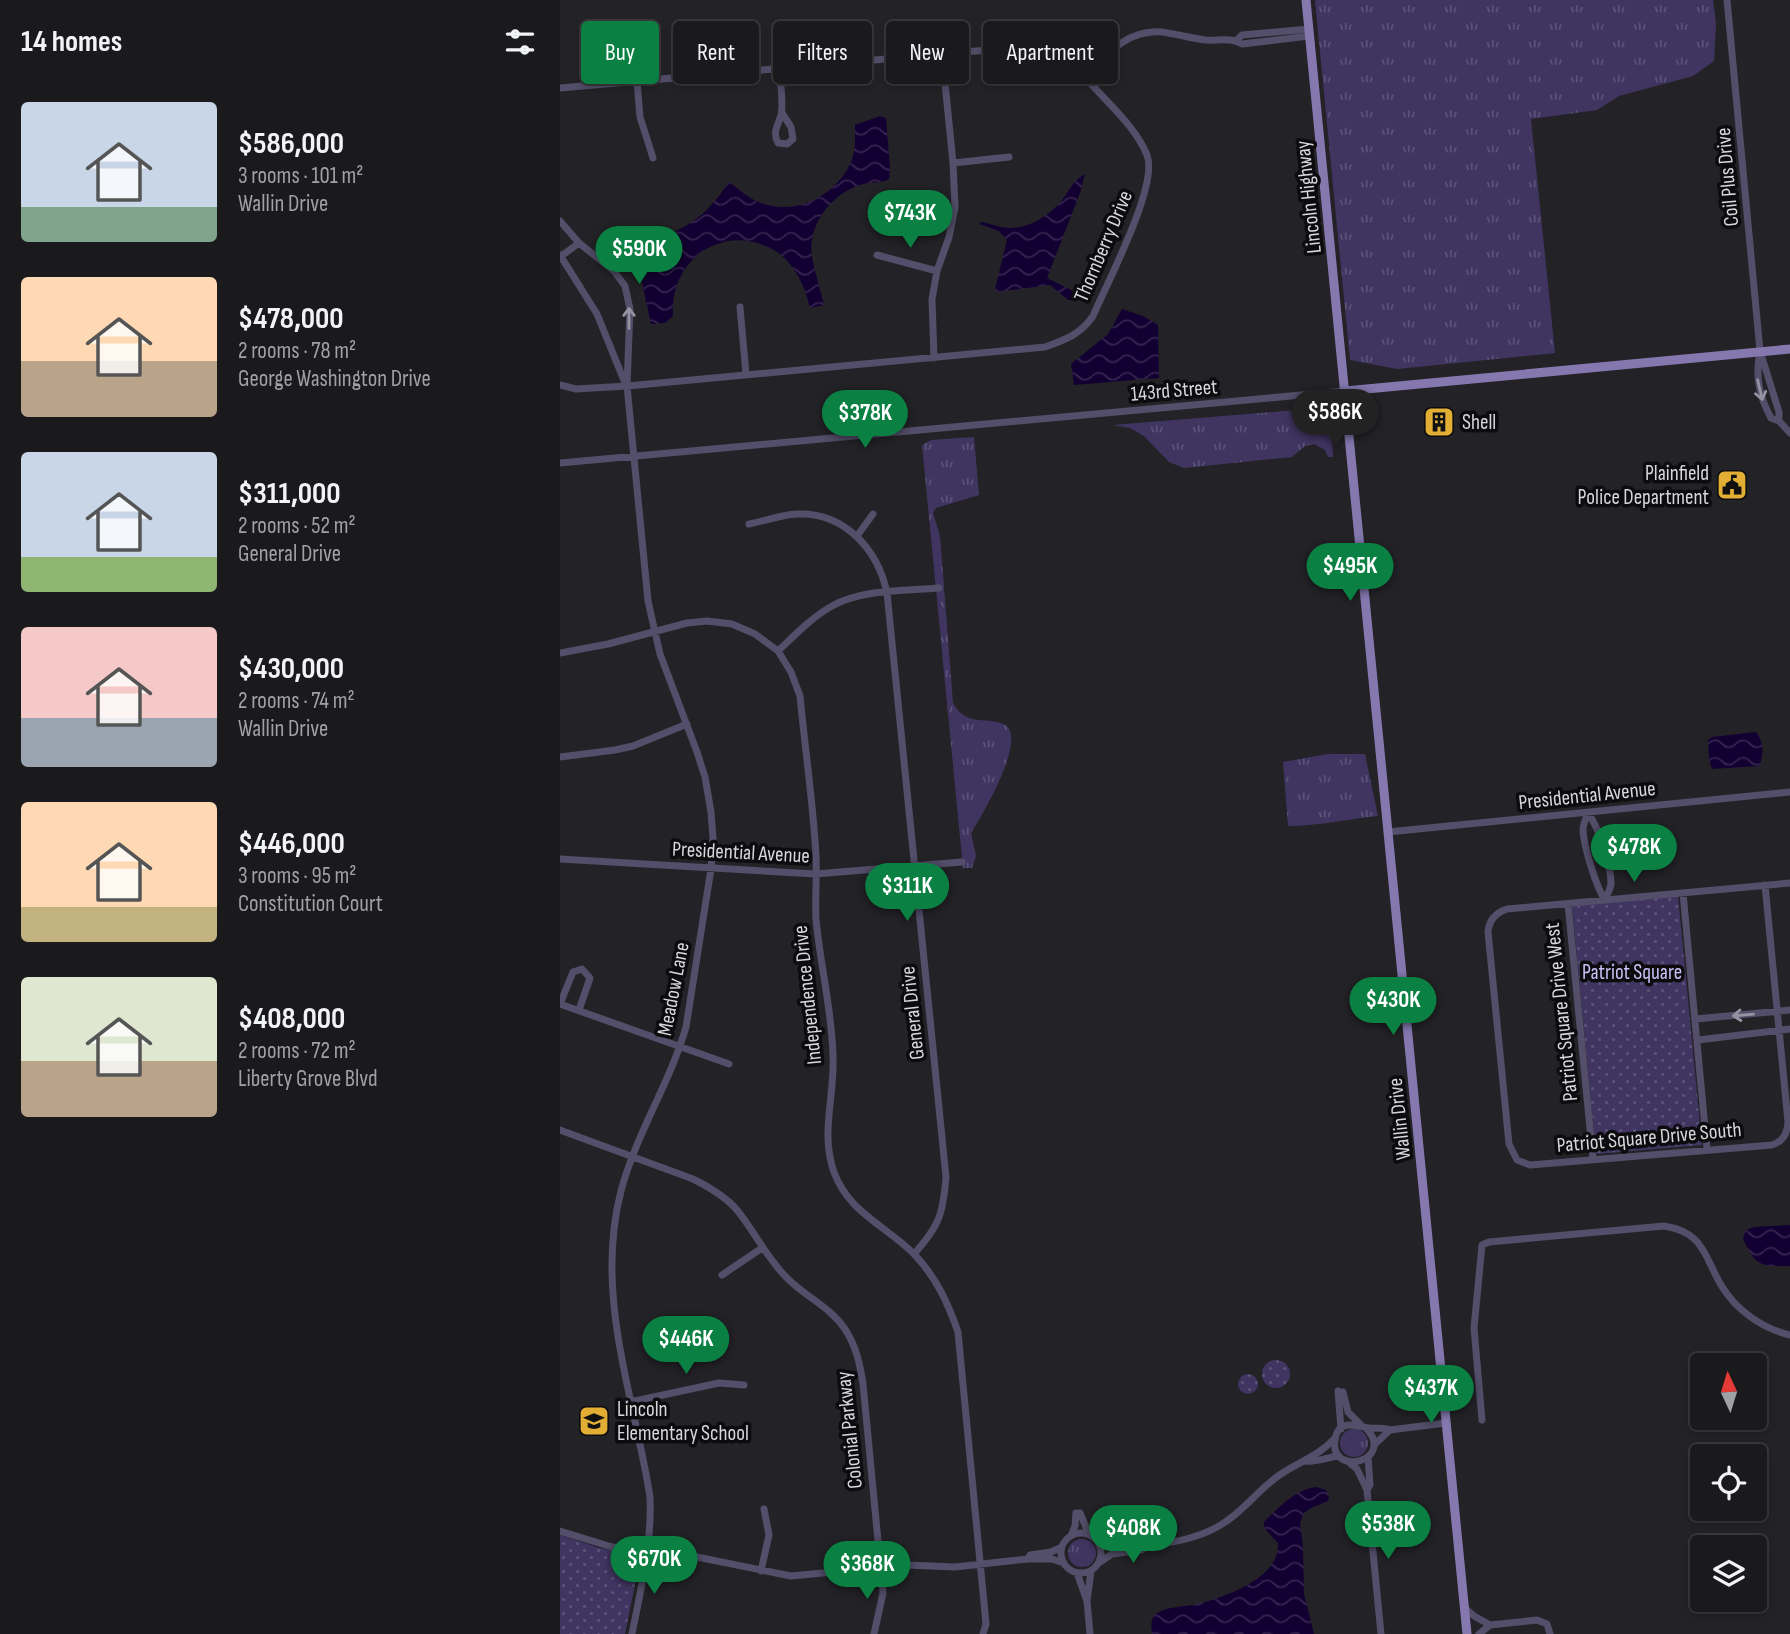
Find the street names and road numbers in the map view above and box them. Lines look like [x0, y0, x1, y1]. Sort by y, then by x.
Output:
street label: Coil Plus Drive [1711, 127, 1744, 227]
street label: Lincoln Highway [1290, 139, 1327, 255]
street label: Thornberry Drive [1069, 187, 1138, 306]
street label: 143rd Street [1130, 374, 1219, 407]
street label: Presidential Avenue [1517, 776, 1657, 815]
street label: Presidential Avenue [672, 836, 810, 869]
street label: Patriot Square Drive West [1540, 922, 1583, 1102]
street label: Independence Drive [788, 924, 827, 1066]
street label: Meadow Lane [652, 940, 695, 1038]
street label: General Drive [895, 965, 930, 1061]
street label: Wallin Drive [1383, 1077, 1416, 1161]
street label: Patriot Square Drive South [1556, 1117, 1742, 1158]
street label: Colonial Parkway [831, 1370, 868, 1490]

